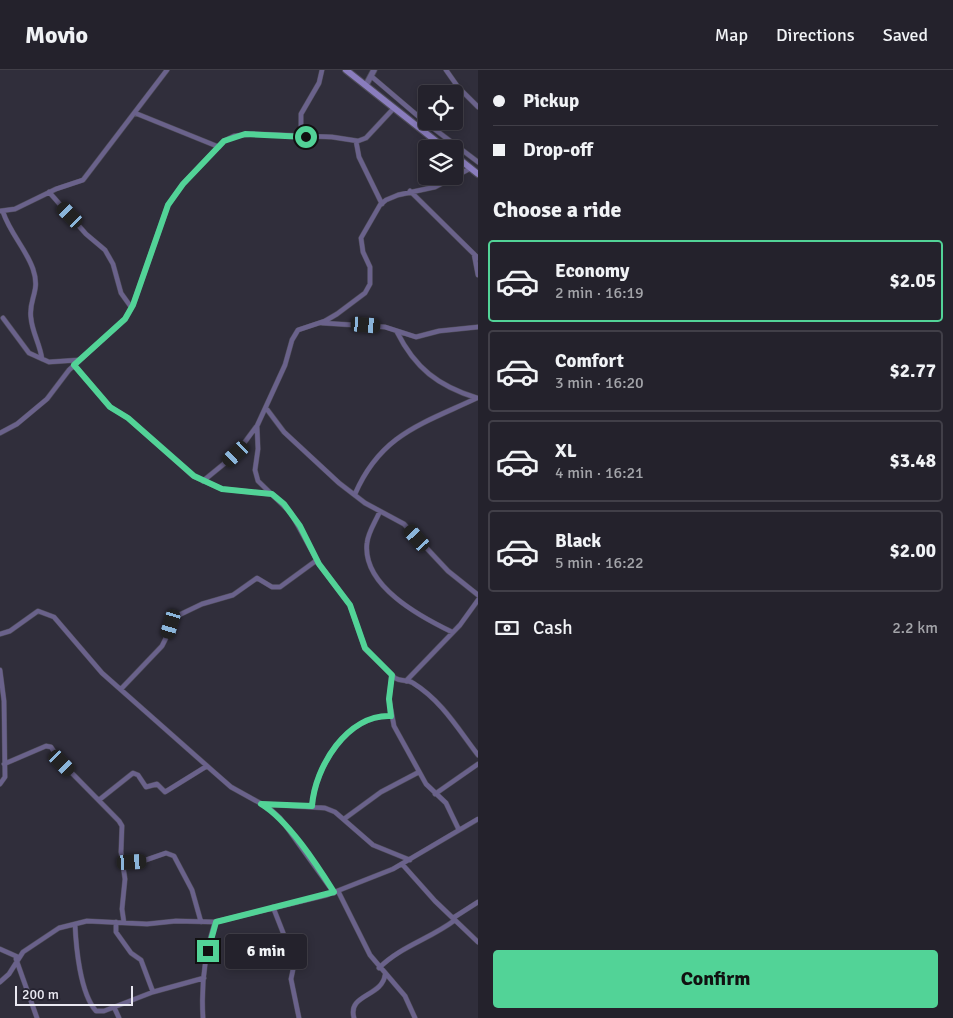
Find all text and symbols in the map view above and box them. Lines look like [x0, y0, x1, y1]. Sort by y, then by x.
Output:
text: Movio [25, 20, 88, 50]
text: Map [715, 24, 748, 46]
text: Directions [776, 24, 855, 46]
text: Saved [883, 24, 928, 46]
map controls [418, 85, 463, 185]
button: locate [418, 85, 463, 130]
text: Pickup [523, 89, 579, 113]
route start [295, 126, 317, 148]
text: Drop-off [523, 138, 593, 162]
button: layers [418, 140, 463, 185]
text: Choose a ride [493, 196, 621, 223]
car [54, 199, 85, 231]
icon: car [495, 259, 540, 304]
text: Economy [555, 259, 629, 283]
text: $2.05 [890, 269, 936, 293]
text: 2 min · 16:19 [555, 283, 644, 303]
car [350, 316, 381, 334]
icon: car [495, 349, 540, 394]
text: Comfort [555, 349, 624, 373]
text: $2.77 [890, 359, 936, 383]
text: 3 min · 16:20 [555, 373, 644, 393]
car [219, 438, 252, 470]
icon: car [495, 439, 540, 484]
text: XL [555, 439, 577, 463]
text: $3.48 [890, 449, 936, 473]
text: 4 min · 16:21 [555, 463, 644, 483]
car [401, 522, 432, 554]
icon: car [495, 529, 540, 574]
text: Black [555, 529, 601, 553]
text: $2.00 [890, 539, 936, 563]
text: 5 min · 16:22 [555, 553, 644, 573]
car [159, 607, 182, 641]
icon: cash [493, 614, 521, 642]
text: Cash [533, 616, 573, 640]
text: 2.2 km [892, 618, 938, 638]
car [46, 747, 77, 779]
car [116, 854, 147, 870]
callout: 6 min [226, 934, 308, 968]
route end [197, 940, 219, 962]
text: 6 min [247, 941, 285, 961]
button: Confirm [493, 950, 938, 1008]
scale bar [15, 983, 132, 1006]
text: 200 m [22, 986, 59, 1003]

